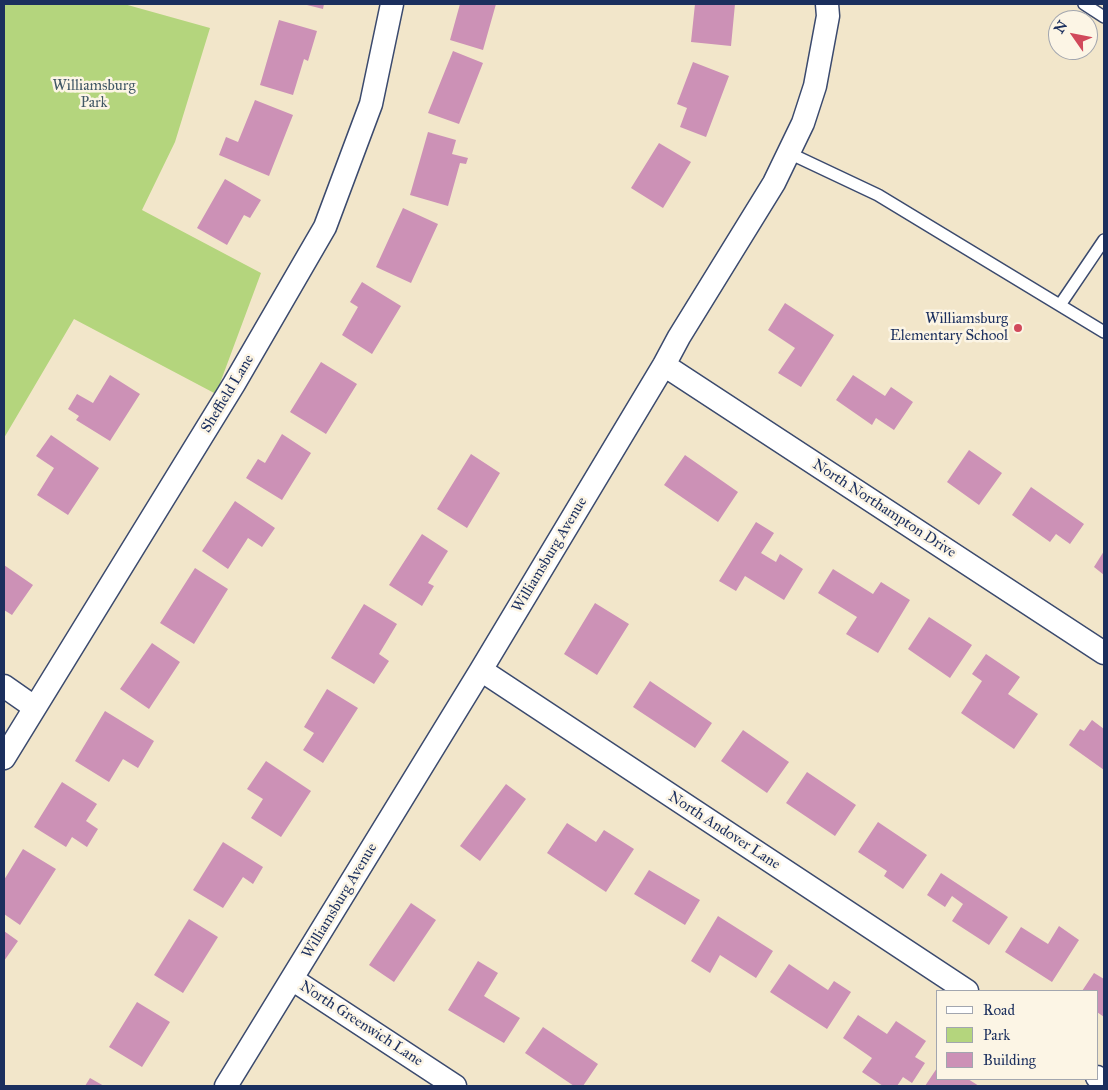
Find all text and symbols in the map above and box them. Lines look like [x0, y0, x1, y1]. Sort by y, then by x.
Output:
north arrow [1048, 10, 1098, 60]
text: N [1050, 17, 1071, 37]
park label: Williamsburg Park [53, 77, 135, 112]
place label: Williamsburg Elementary School [890, 310, 1008, 345]
marker: Williamsburg Elementary School [1012, 322, 1024, 334]
street label: Sheffield Lane [198, 352, 258, 436]
street label: North Northampton Drive [809, 456, 959, 562]
street label: Williamsburg Avenue [509, 494, 591, 616]
street label: North Andover Lane [665, 788, 783, 874]
street label: Williamsburg Avenue [299, 840, 381, 962]
street label: North Greenwich Lane [296, 977, 426, 1071]
legend [936, 990, 1098, 1080]
text: Road [983, 1001, 1015, 1019]
text: Park [983, 1026, 1010, 1044]
text: Building [983, 1051, 1036, 1069]

